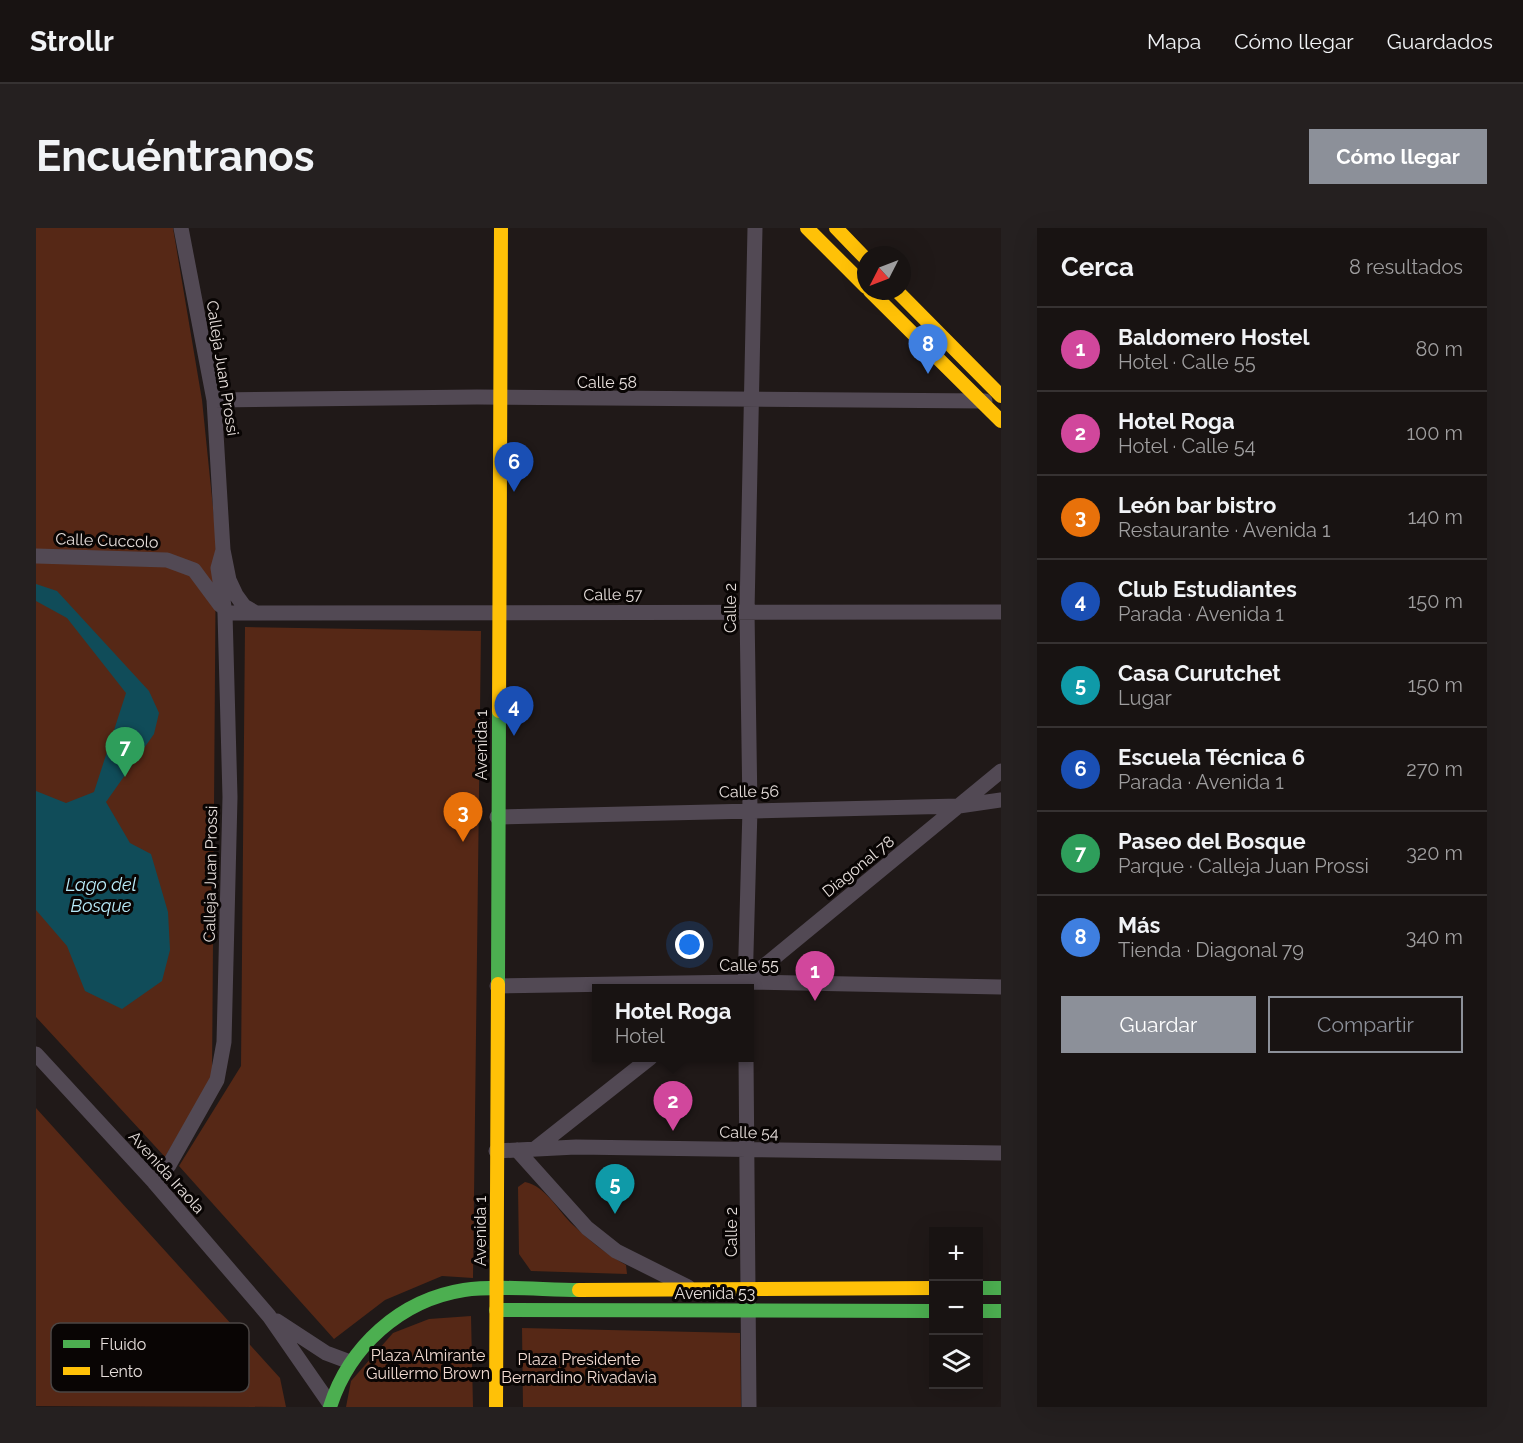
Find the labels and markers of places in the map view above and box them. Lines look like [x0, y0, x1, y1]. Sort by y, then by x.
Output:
pin: 8 [908, 324, 948, 374]
pin: 6 [494, 442, 534, 492]
pin: 4 [494, 686, 534, 736]
pin: 7 [106, 728, 145, 777]
pin: 3 [444, 792, 482, 842]
pin: 1 [796, 952, 834, 1001]
pin: 2 [654, 1082, 692, 1131]
pin: 5 [596, 1164, 634, 1214]

